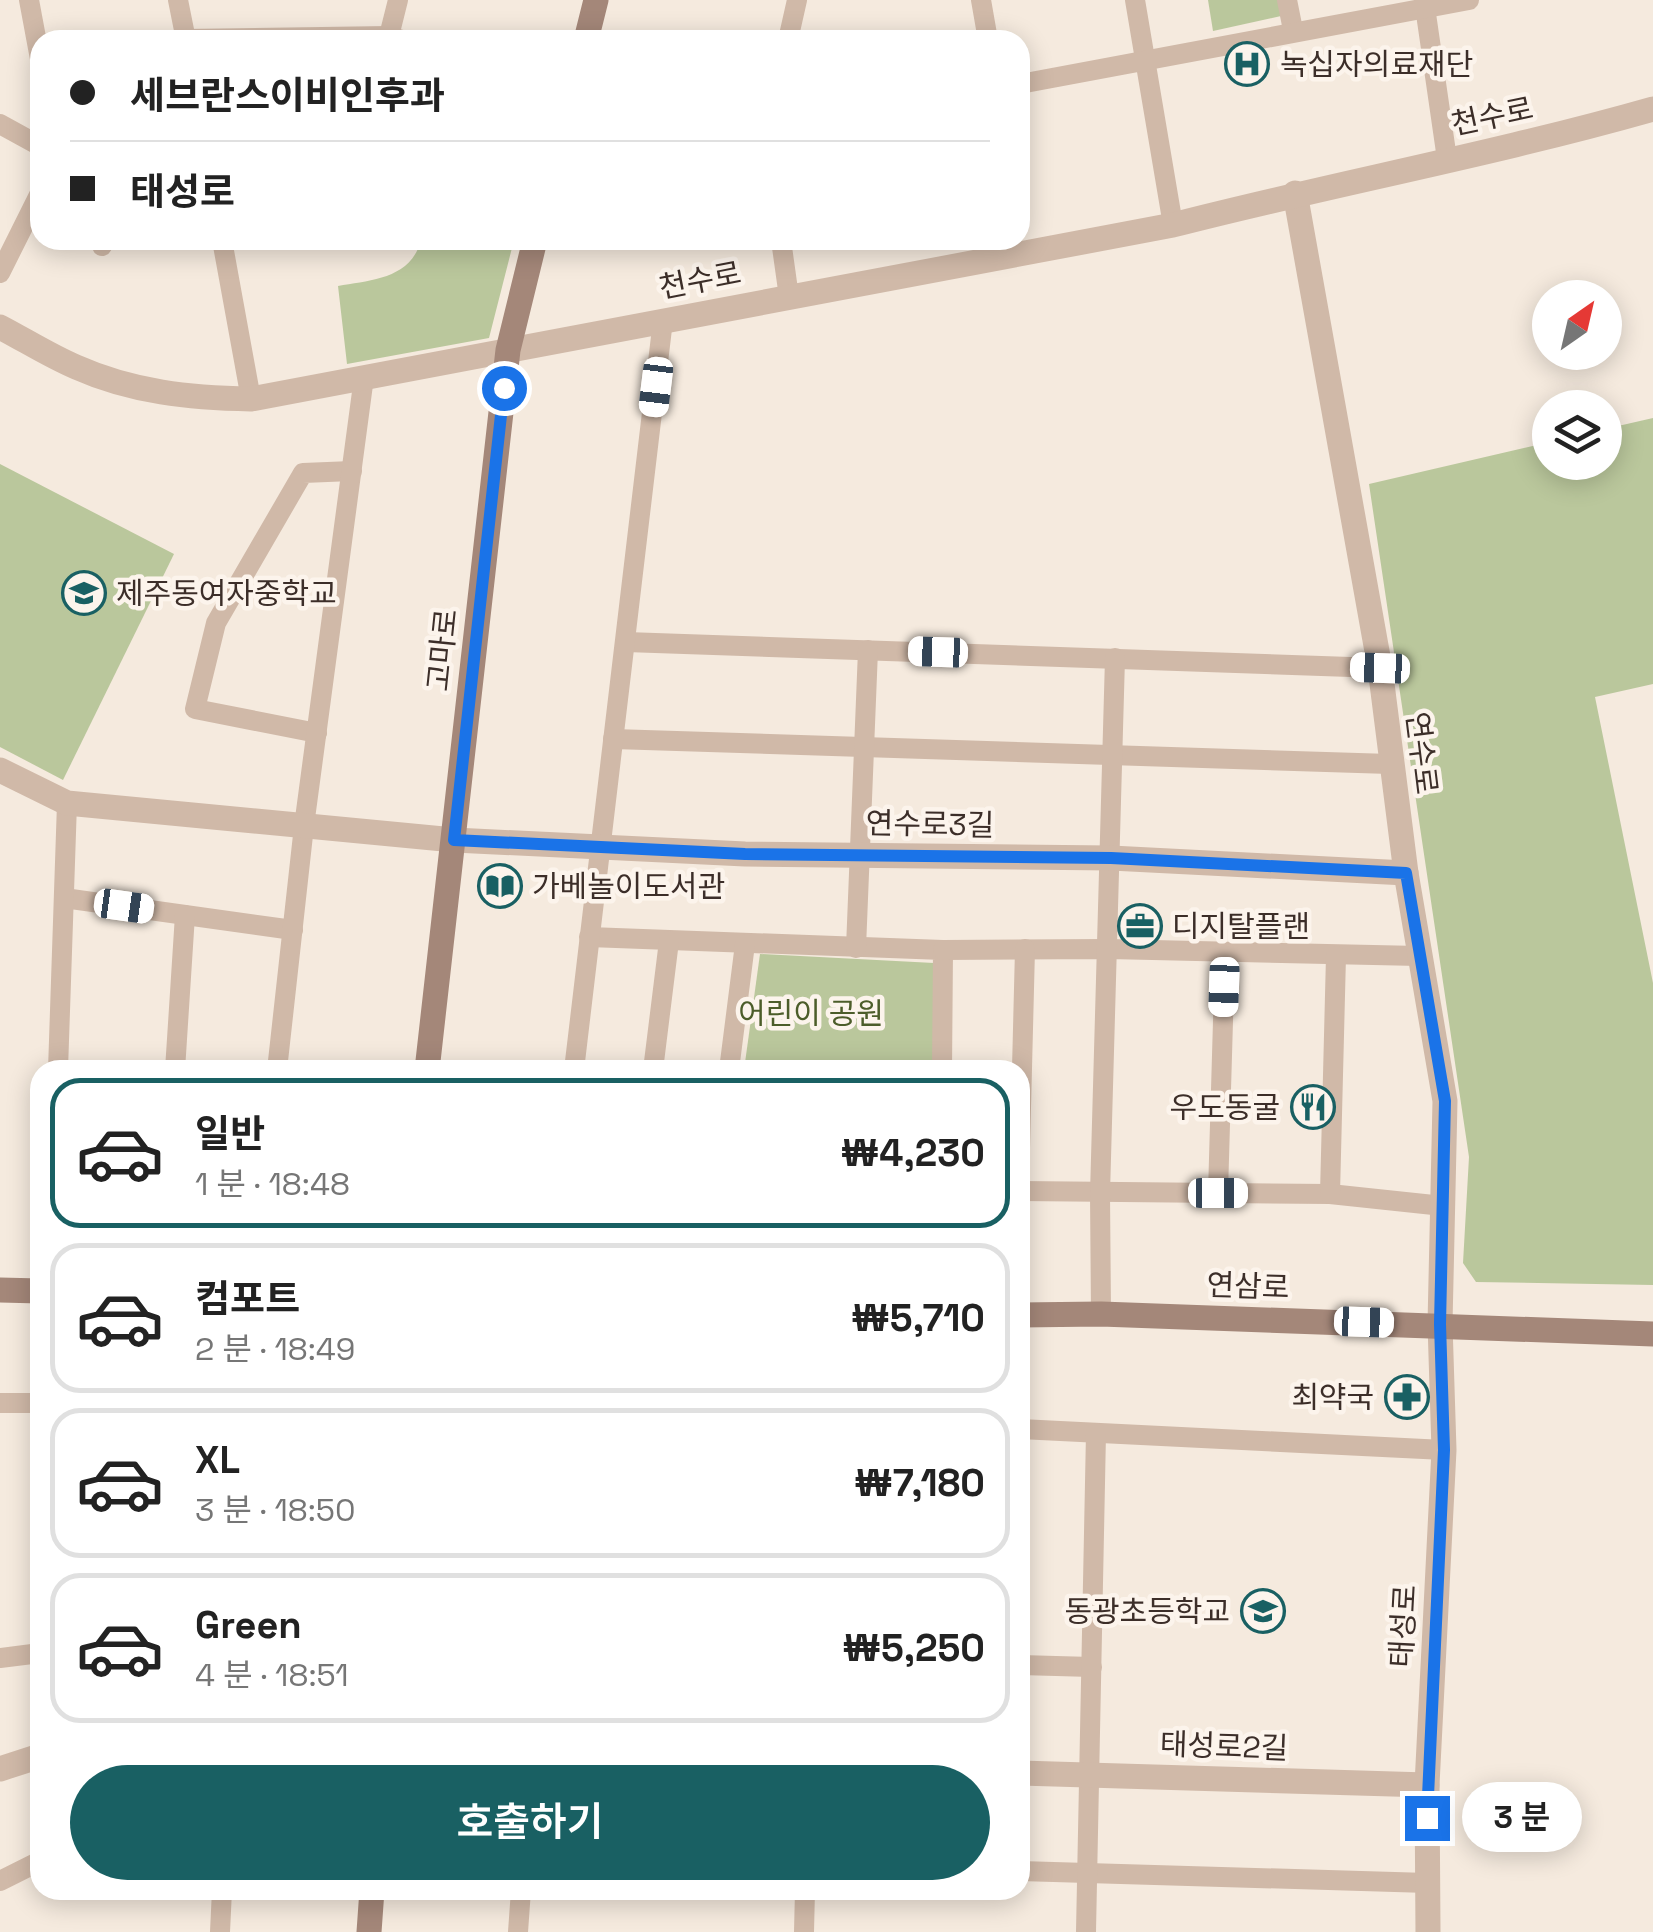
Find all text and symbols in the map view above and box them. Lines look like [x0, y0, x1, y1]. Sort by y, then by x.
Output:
hospital icon: 녹십자의료재단 [1224, 41, 1270, 87]
place label: 녹십자의료재단 [1280, 45, 1473, 84]
text: 세브란스이비인후과 [130, 72, 445, 120]
street label: 천수로 [1447, 88, 1537, 144]
text: 태성로 [130, 168, 235, 216]
street label: 천수로 [656, 253, 744, 307]
north arrow [1532, 280, 1622, 370]
map controls [1532, 280, 1622, 480]
car [637, 355, 675, 419]
route start [482, 366, 527, 411]
button: layers [1532, 390, 1622, 480]
school or university icon: 제주동여자중학교 [61, 570, 107, 616]
place label: 제주동여자중학교 [116, 574, 337, 613]
street label: 고마로 [418, 607, 466, 693]
car [907, 636, 969, 668]
car [1349, 652, 1411, 684]
street label: 연수로 [1398, 710, 1446, 796]
street label: 연수로3길 [865, 803, 995, 845]
library icon: 가베놀이도서관 [477, 863, 523, 909]
place label: 가베놀이도서관 [532, 867, 725, 906]
car [92, 887, 156, 925]
office icon: 디지탈플랜 [1117, 903, 1163, 949]
place label: 디지탈플랜 [1172, 907, 1310, 946]
car [1208, 956, 1240, 1018]
park label: 어린이 공원 [738, 994, 884, 1033]
restaurant icon: 우도동굴 [1290, 1084, 1336, 1130]
place label: 우도동굴 [1170, 1088, 1280, 1127]
icon: car [75, 1108, 165, 1198]
text: 일반 [195, 1110, 265, 1158]
text: ₩4,230 [841, 1129, 985, 1177]
text: 1 분 · 18:48 [195, 1164, 350, 1204]
car [1188, 1178, 1248, 1208]
street label: 연삼로 [1206, 1265, 1290, 1307]
icon: car [75, 1273, 165, 1363]
text: 컴포트 [195, 1275, 300, 1323]
text: ₩5,710 [851, 1294, 985, 1342]
car [1333, 1306, 1395, 1338]
text: 2 분 · 18:49 [195, 1329, 355, 1369]
pharmacy icon: 최약국 [1384, 1374, 1430, 1420]
place label: 최약국 [1291, 1378, 1374, 1417]
text: XL [195, 1436, 240, 1484]
icon: car [75, 1438, 165, 1528]
text: ₩7,180 [854, 1459, 985, 1507]
text: 3 분 · 18:50 [195, 1490, 356, 1530]
street label: 태성로 [1381, 1584, 1425, 1668]
school or university icon: 동광초등학교 [1240, 1588, 1286, 1634]
place label: 동광초등학교 [1064, 1592, 1230, 1631]
text: Green [195, 1601, 302, 1649]
icon: car [75, 1603, 165, 1693]
text: ₩5,250 [842, 1624, 985, 1672]
text: 4 분 · 18:51 [195, 1655, 349, 1695]
street label: 태성로2길 [1159, 1724, 1289, 1768]
button: 호출하기 [70, 1765, 990, 1880]
callout: 3 분 [1462, 1783, 1582, 1853]
route end [1405, 1796, 1450, 1841]
text: 3 분 [1493, 1797, 1551, 1837]

